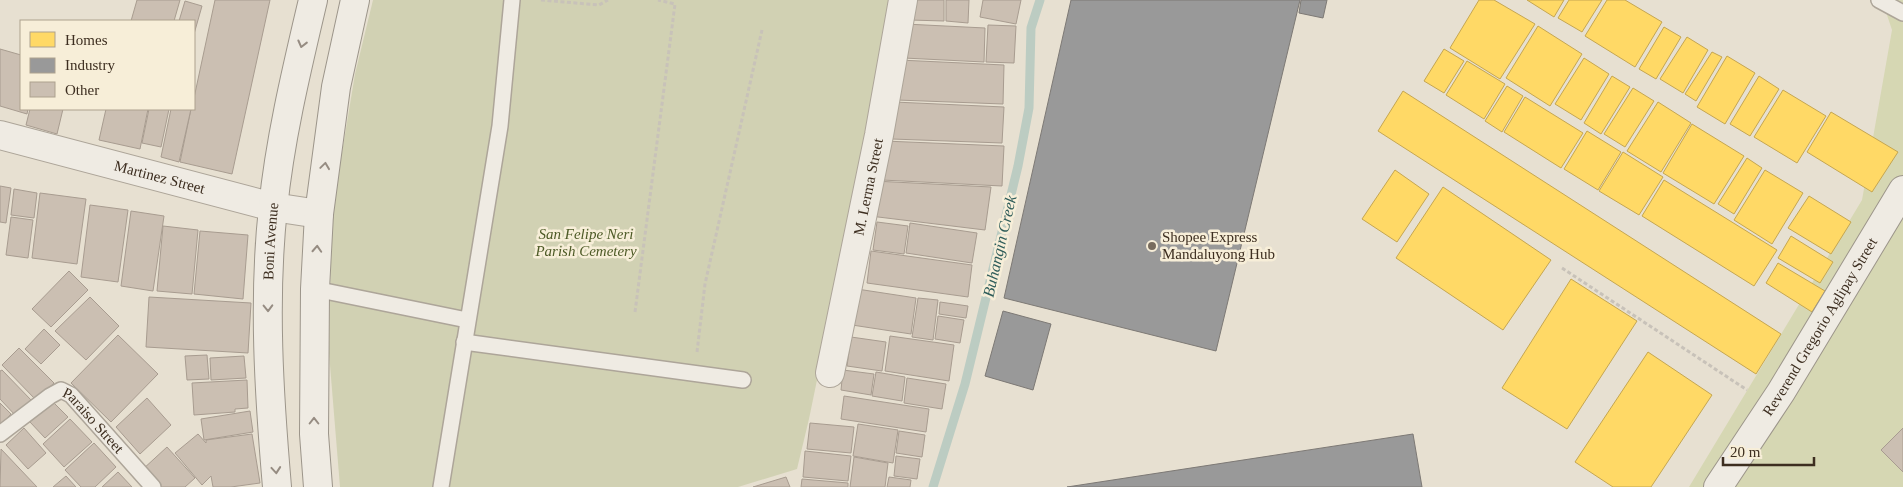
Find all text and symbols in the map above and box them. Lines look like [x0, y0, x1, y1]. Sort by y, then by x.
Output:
legend [20, 20, 195, 110]
text: Homes [65, 32, 108, 48]
one-way arrow [298, 39, 308, 47]
text: Industry [65, 57, 115, 73]
text: Other [65, 82, 99, 98]
street label: M. Lerma Street [851, 136, 886, 237]
street label: Martinez Street [113, 157, 207, 197]
one-way arrow [320, 162, 330, 170]
water label: Buhangin Creek [980, 193, 1021, 299]
street label: Boni Avenue [260, 202, 282, 280]
park label: San Felipe Neri Parish Cemetery [534, 226, 637, 259]
place label: Shopee Express Mandaluyong Hub [1162, 229, 1275, 262]
street label: Reverend Gregorio Aglipay Street [1760, 234, 1881, 419]
marker: Shopee Express Mandaluyong Hub [1146, 240, 1158, 252]
one-way arrow [312, 245, 323, 253]
one-way arrow [263, 304, 273, 312]
street label: Paraiso Street [60, 384, 127, 457]
one-way arrow [309, 417, 319, 424]
scale bar [1723, 434, 1814, 466]
text: 20 m [1730, 444, 1761, 460]
one-way arrow [270, 467, 281, 475]

